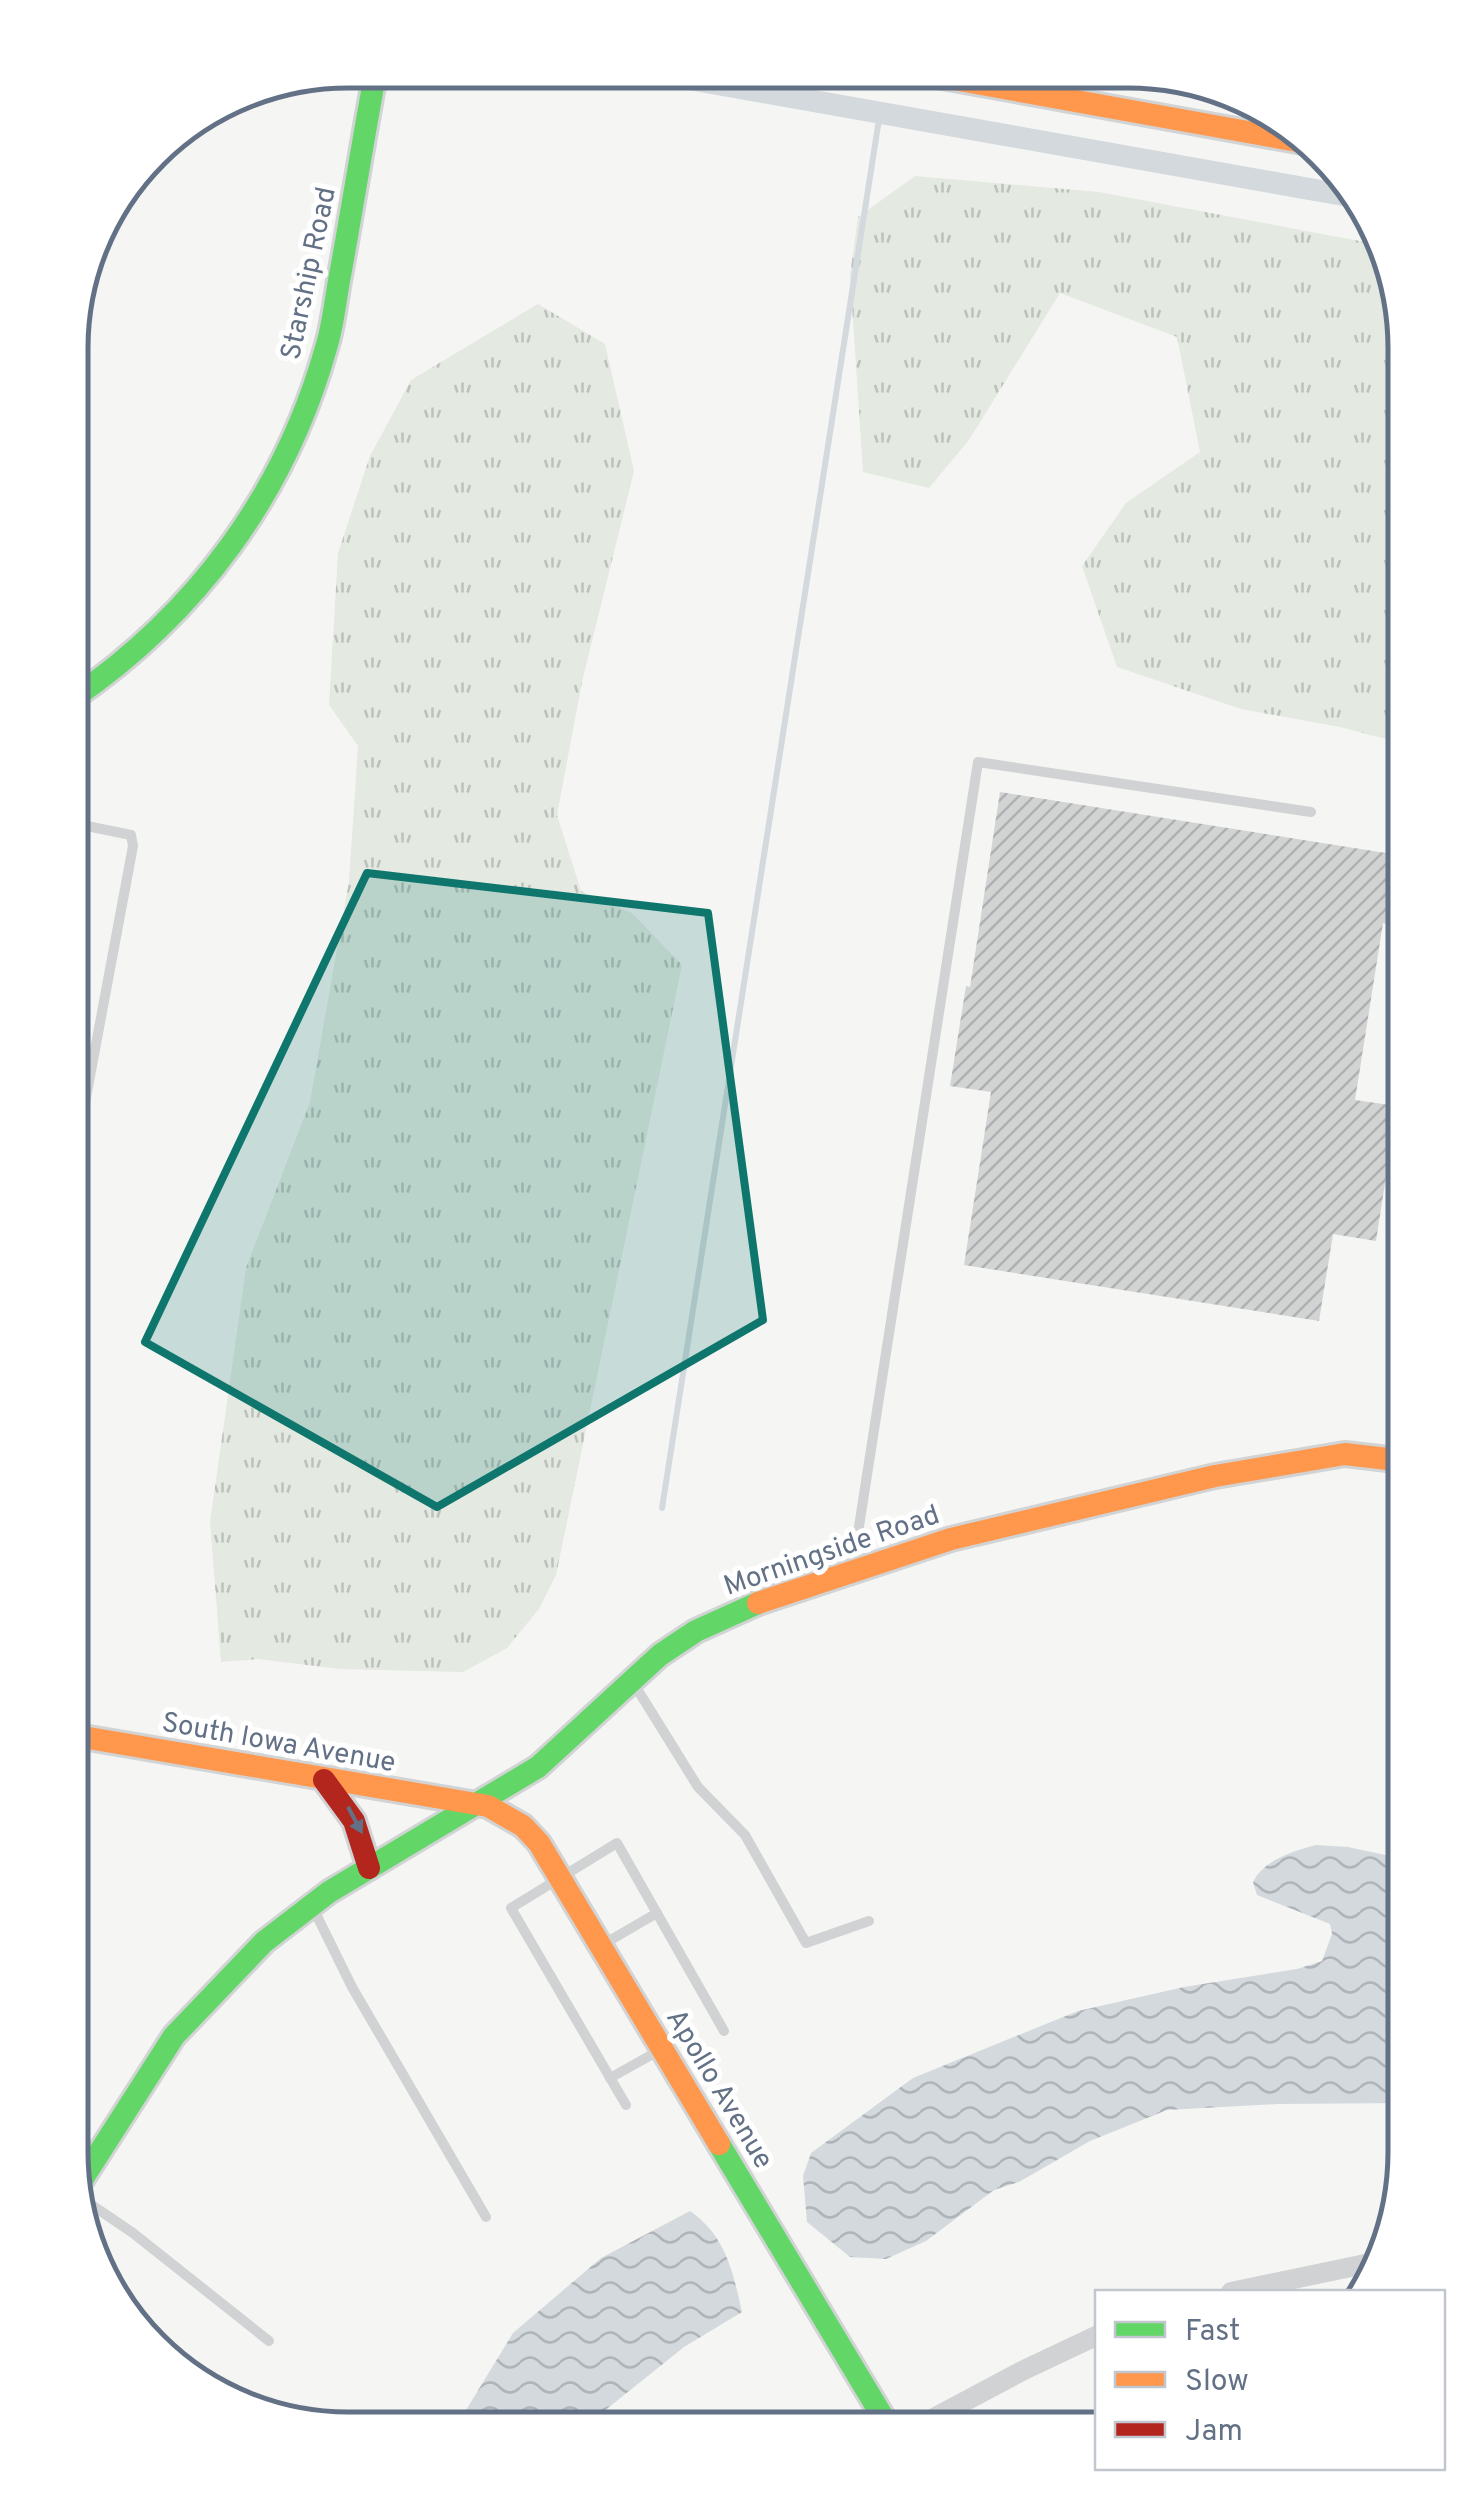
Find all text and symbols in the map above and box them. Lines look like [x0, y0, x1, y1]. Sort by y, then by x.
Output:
street label: Starship Road [274, 184, 346, 363]
street label: Morningside Road [719, 1498, 945, 1606]
street label: South Iowa Avenue [159, 1706, 398, 1782]
one-way arrow [346, 1806, 363, 1835]
street label: Apollo Avenue [657, 2003, 780, 2176]
legend [1095, 2290, 1445, 2470]
text: Fast [1185, 2314, 1240, 2351]
text: Slow [1185, 2364, 1249, 2401]
text: Jam [1185, 2414, 1243, 2451]

